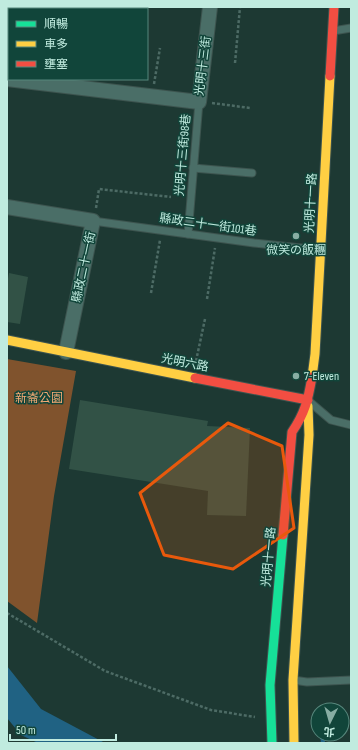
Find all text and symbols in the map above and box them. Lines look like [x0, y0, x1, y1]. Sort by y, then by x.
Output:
legend [8, 8, 148, 80]
text: 順暢 [44, 17, 68, 32]
street label: 光明十三街 [192, 35, 214, 97]
text: 車多 [44, 37, 68, 52]
text: 壅塞 [44, 57, 68, 72]
street label: 光明十三街98巷 [172, 113, 194, 197]
street label: 光明十一路 [302, 173, 320, 233]
street label: 縣政二十一街101巷 [159, 211, 257, 239]
street label: 縣政二十一街 [69, 230, 99, 304]
marker: 微笑の飯糰 [291, 231, 301, 241]
place label: 微笑の飯糰 [266, 243, 326, 258]
street label: 光明六路 [160, 351, 210, 375]
place label: 7-Eleven [304, 369, 339, 384]
marker: 7-Eleven [291, 371, 301, 381]
park label: 新崙公園 [15, 391, 63, 406]
street label: 光明十一路 [259, 526, 279, 588]
north arrow [310, 702, 350, 742]
scale bar [10, 716, 116, 742]
text: 50 m [16, 723, 36, 738]
text: 北 [323, 725, 335, 738]

